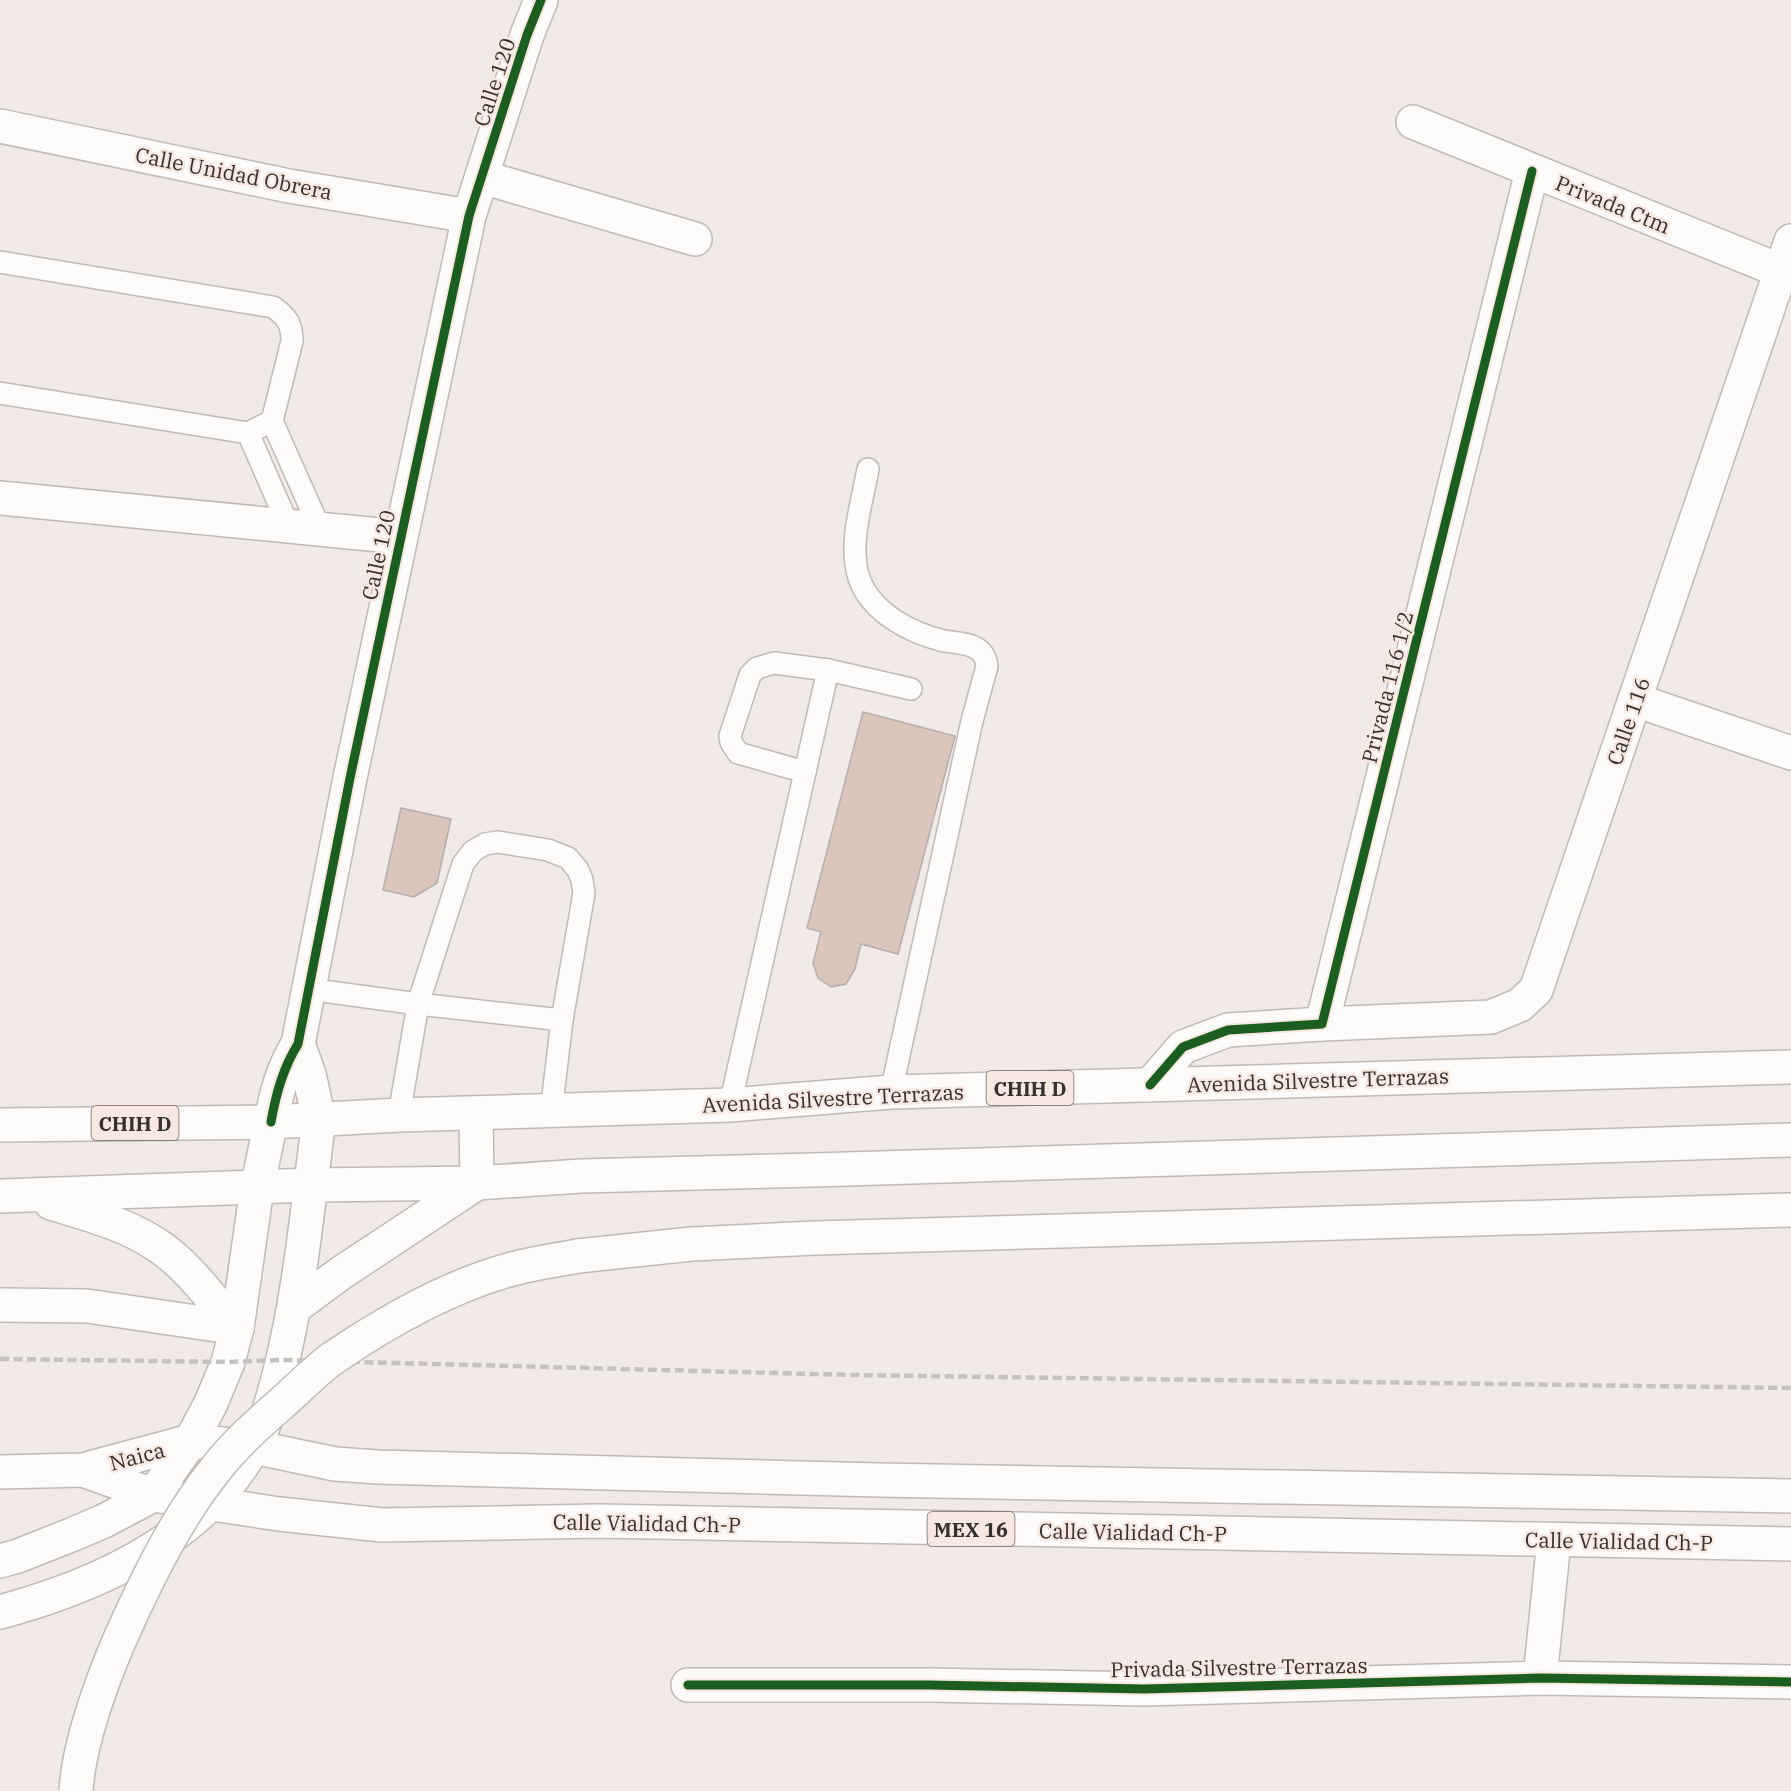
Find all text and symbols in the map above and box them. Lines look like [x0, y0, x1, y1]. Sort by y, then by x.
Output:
street label: Calle 120 [467, 34, 521, 130]
street label: Calle Unidad Obrera [133, 140, 335, 206]
street label: Privada Ctm [1551, 168, 1675, 240]
street label: Calle 120 [355, 507, 401, 603]
street label: Privada 116 1/2 [1355, 608, 1419, 766]
street label: Calle 116 [1600, 673, 1656, 769]
street label: Avenida Silvestre Terrazas [1186, 1061, 1450, 1099]
road number: CHIH D [986, 1071, 1074, 1105]
street label: Avenida Silvestre Terrazas [701, 1077, 965, 1119]
road number: CHIH D [92, 1106, 178, 1140]
street label: Naica [106, 1435, 168, 1477]
street label: Calle Vialidad Ch-P [553, 1507, 741, 1539]
road number: MEX 16 [928, 1512, 1014, 1546]
street label: Calle Vialidad Ch-P [1039, 1516, 1227, 1548]
street label: Calle Vialidad Ch-P [1525, 1525, 1713, 1557]
street label: Privada Silvestre Terrazas [1110, 1651, 1368, 1683]

